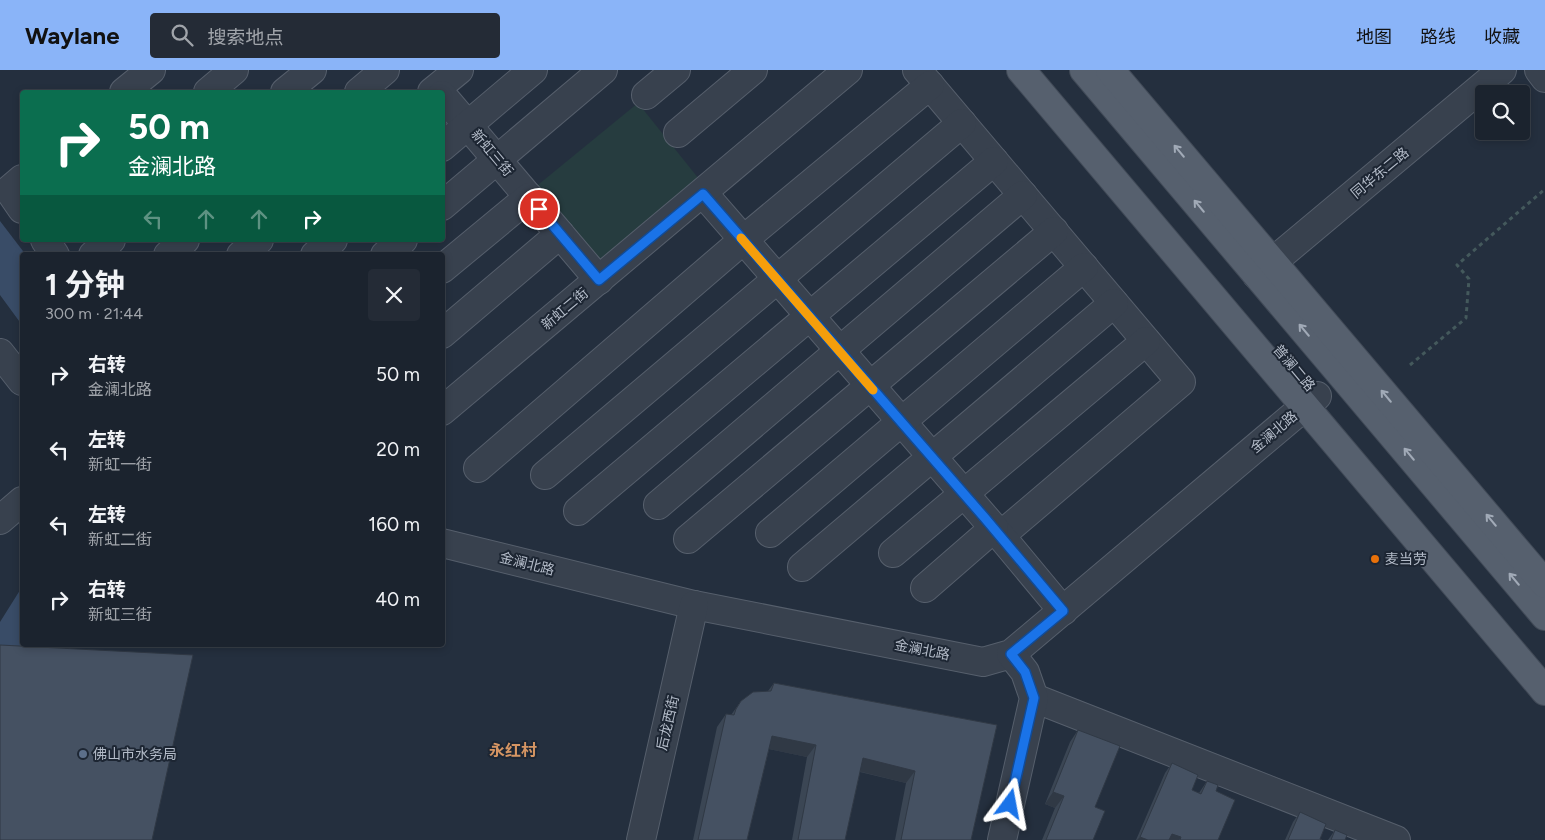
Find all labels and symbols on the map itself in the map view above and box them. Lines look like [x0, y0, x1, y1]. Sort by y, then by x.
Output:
street label: 新虹三街 [467, 126, 517, 180]
street label: 同华东二路 [1348, 144, 1412, 202]
one-way arrow [1174, 145, 1185, 158]
pin [518, 188, 560, 230]
one-way arrow [1194, 200, 1205, 213]
street label: 新虹二街 [538, 284, 592, 334]
one-way arrow [1298, 324, 1309, 337]
street label: 普澜二路 [1269, 341, 1319, 395]
one-way arrow [1380, 389, 1392, 402]
street label: 金澜北路 [1247, 407, 1301, 457]
one-way arrow [1403, 448, 1414, 461]
one-way arrow [1485, 513, 1497, 526]
street label: 金澜北路 [498, 549, 556, 579]
place label: 麦当劳 [1385, 551, 1427, 568]
marker: 麦当劳 [1369, 553, 1381, 565]
one-way arrow [1508, 572, 1519, 585]
street label: 金澜北路 [893, 636, 951, 664]
street label: 后龙西街 [653, 694, 683, 752]
district label: 永红村 [489, 741, 537, 760]
place label: 佛山市水务局 [93, 746, 177, 763]
marker: 佛山市水务局 [77, 748, 89, 760]
position arrow [983, 777, 1035, 829]

